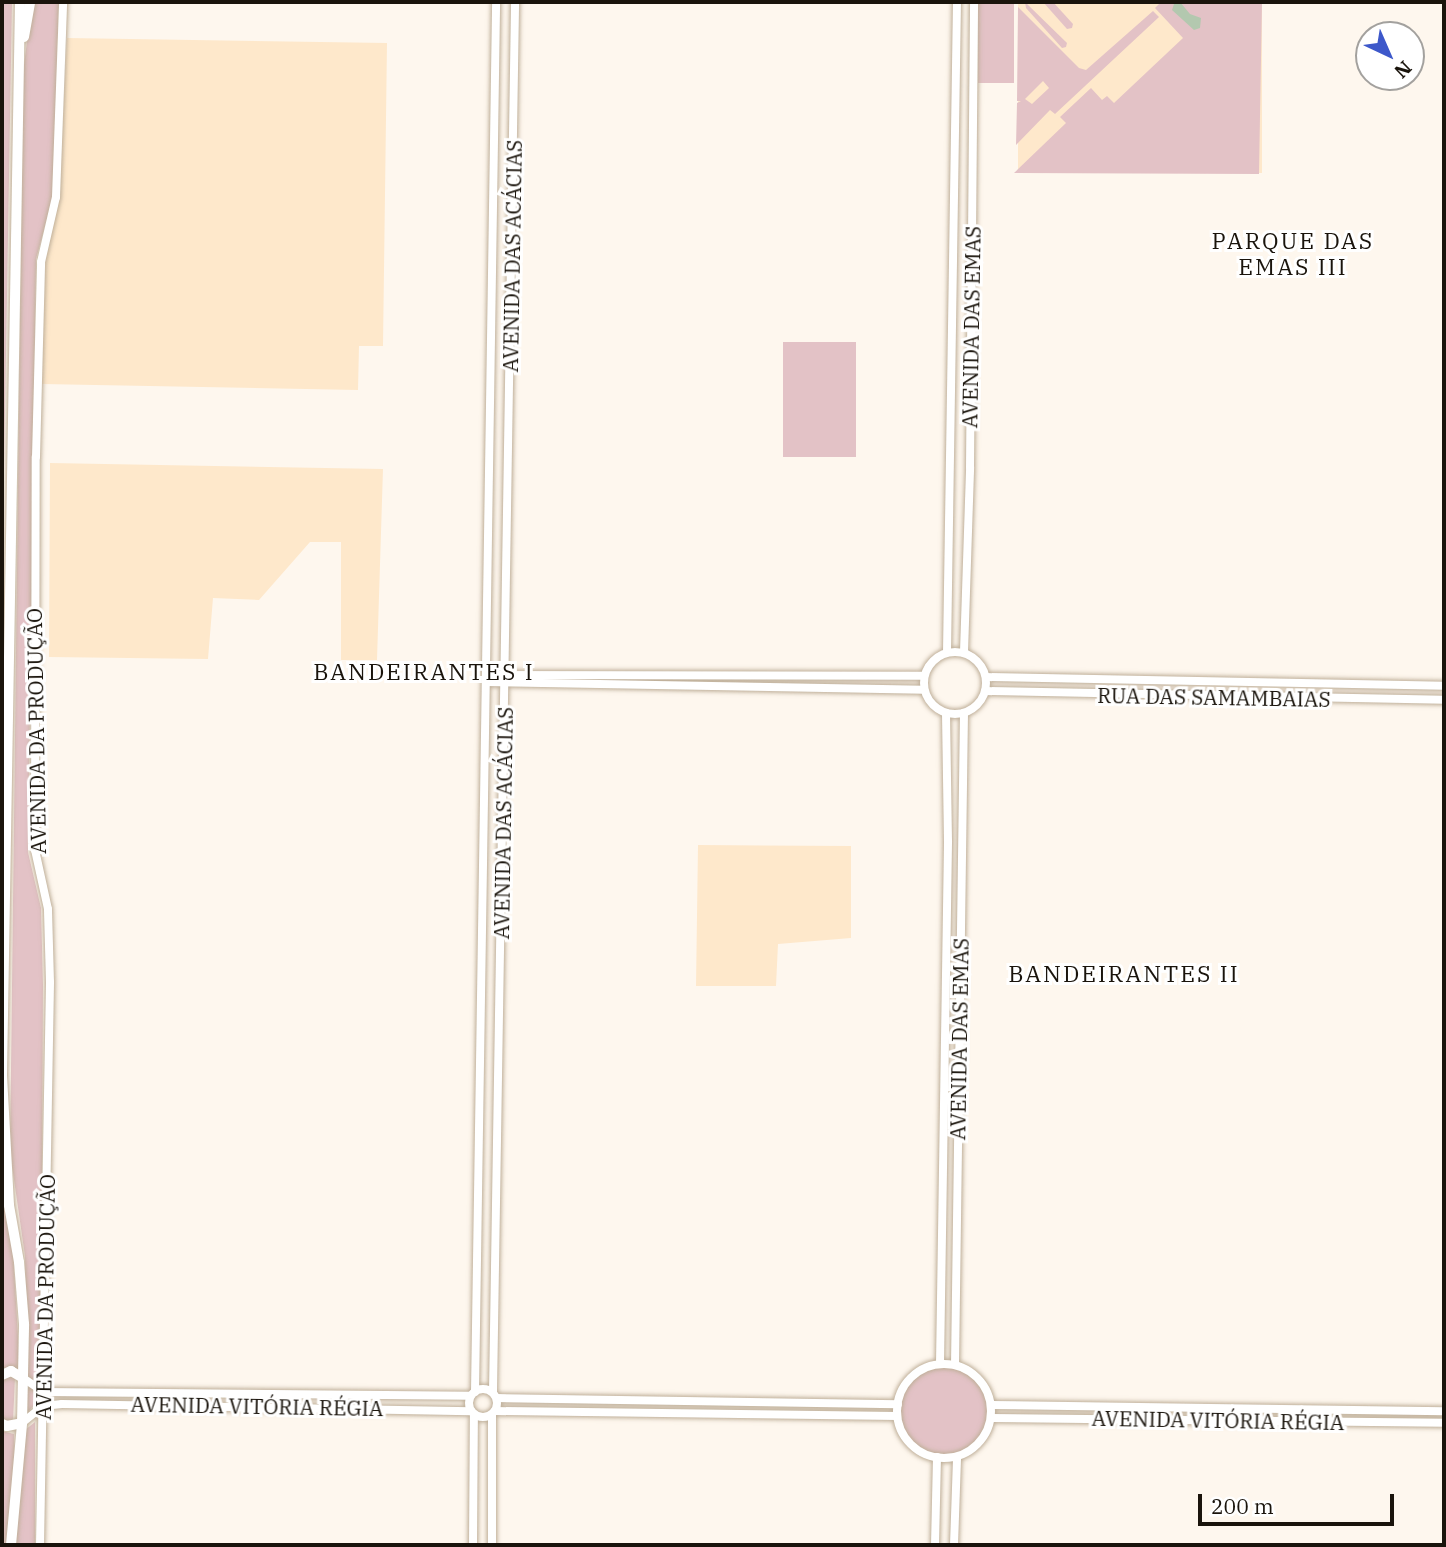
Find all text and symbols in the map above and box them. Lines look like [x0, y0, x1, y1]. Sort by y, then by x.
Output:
north arrow [1355, 21, 1425, 91]
text: N [1389, 56, 1417, 84]
street label: AVENIDA DAS ACÁCIAS [497, 139, 527, 373]
street label: AVENIDA DAS EMAS [957, 226, 985, 428]
district label: PARQUE DAS EMAS III [1213, 226, 1373, 280]
street label: AVENIDA DA PRODUÇÃO [21, 608, 51, 854]
district label: BANDEIRANTES I [315, 657, 533, 685]
street label: RUA DAS SAMAMBAIAS [1097, 682, 1331, 712]
street label: AVENIDA DAS ACÁCIAS [488, 706, 518, 940]
street label: AVENIDA DAS EMAS [945, 938, 973, 1140]
district label: BANDEIRANTES II [1010, 959, 1238, 987]
street label: AVENIDA DA PRODUÇÃO [30, 1174, 60, 1420]
street label: AVENIDA VITÓRIA RÉGIA [130, 1391, 384, 1421]
street label: AVENIDA VITÓRIA RÉGIA [1091, 1405, 1345, 1435]
scale bar [1201, 1480, 1397, 1524]
text: 200 m [1211, 1492, 1274, 1520]

